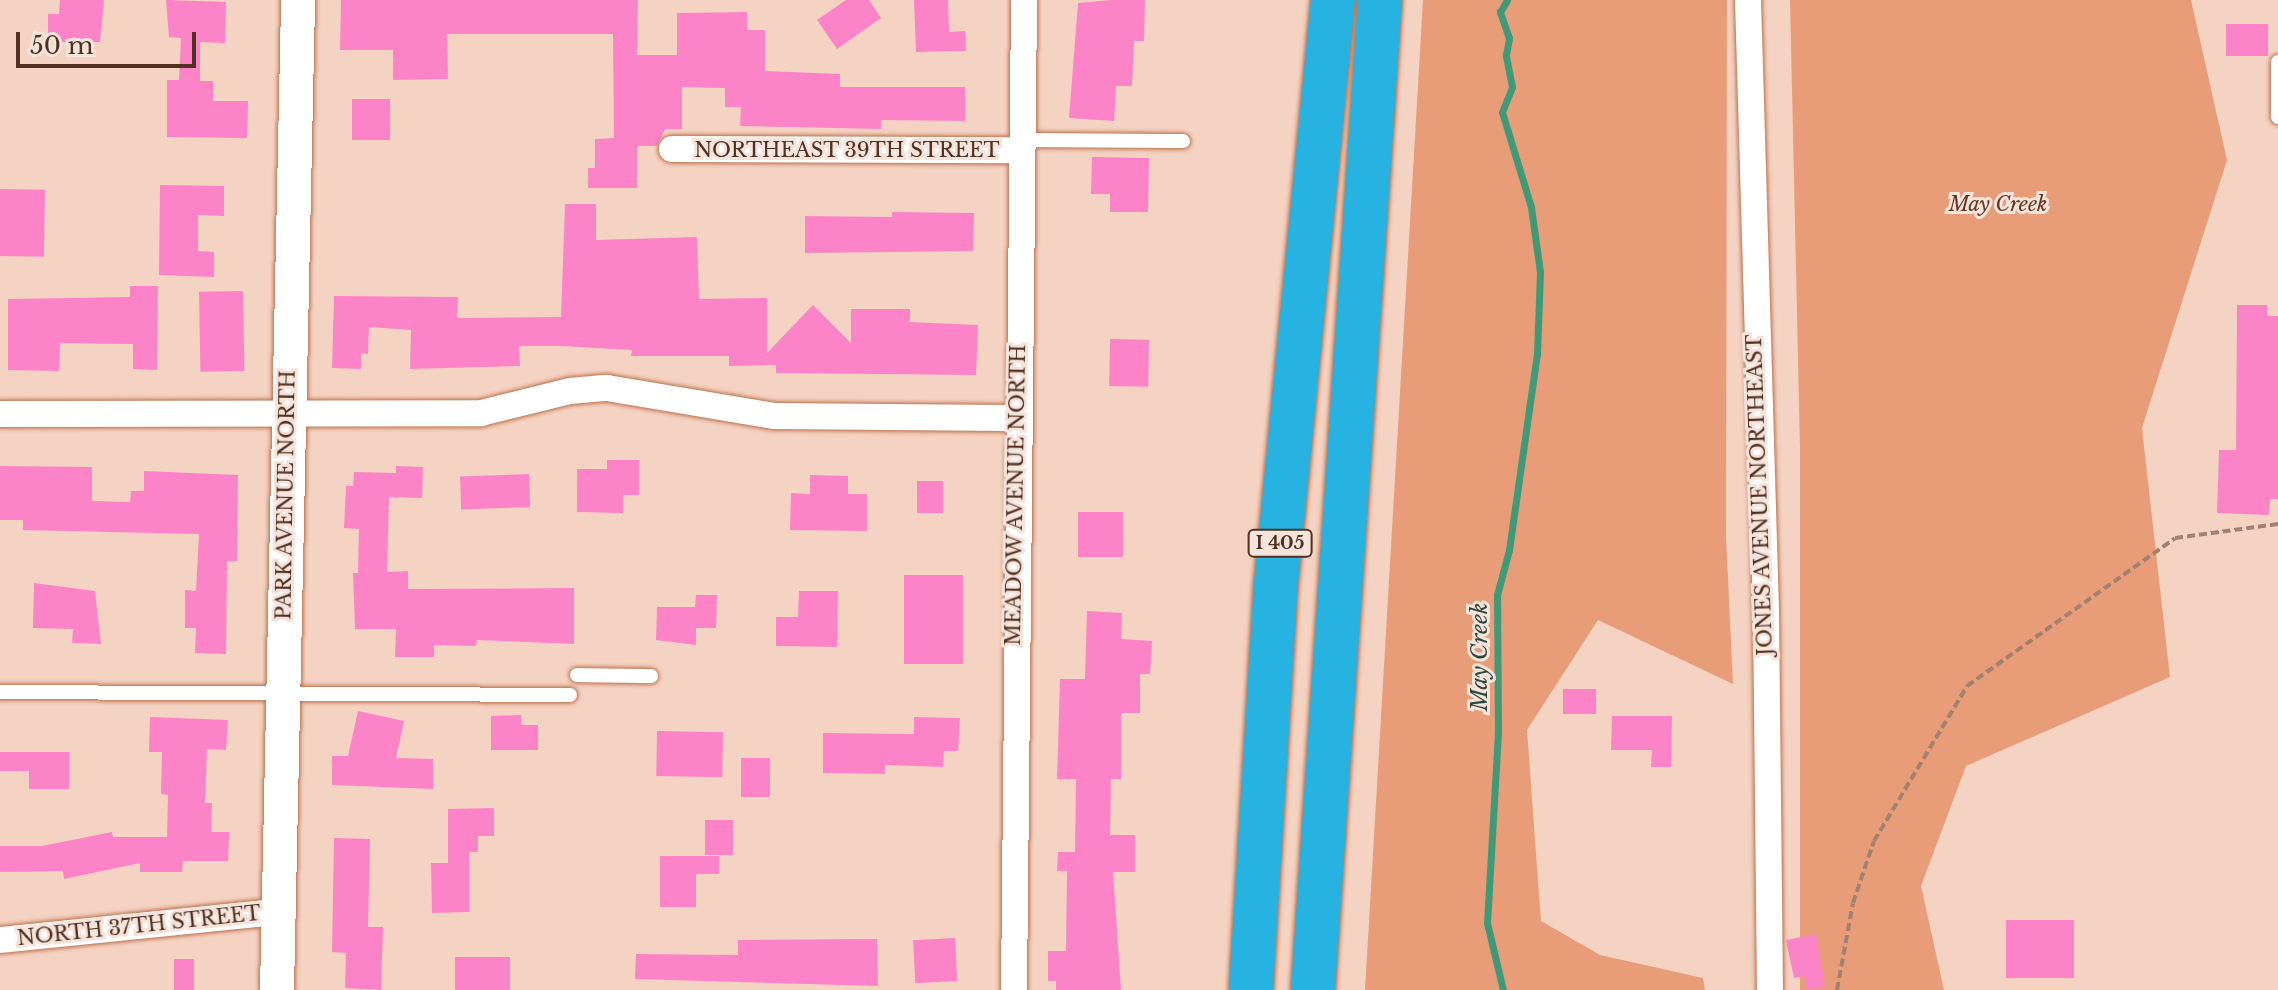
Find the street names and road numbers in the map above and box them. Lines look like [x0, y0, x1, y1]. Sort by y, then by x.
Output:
street label: NORTHEAST 39TH STREET [694, 138, 1000, 162]
street label: JONES AVENUE NORTHEAST [1742, 334, 1778, 656]
street label: MEADOW AVENUE NORTH [1001, 343, 1031, 647]
street label: PARK AVENUE NORTH [272, 369, 300, 621]
road number: I 405 [1246, 529, 1314, 557]
street label: NORTH 37TH STREET [16, 901, 262, 951]

